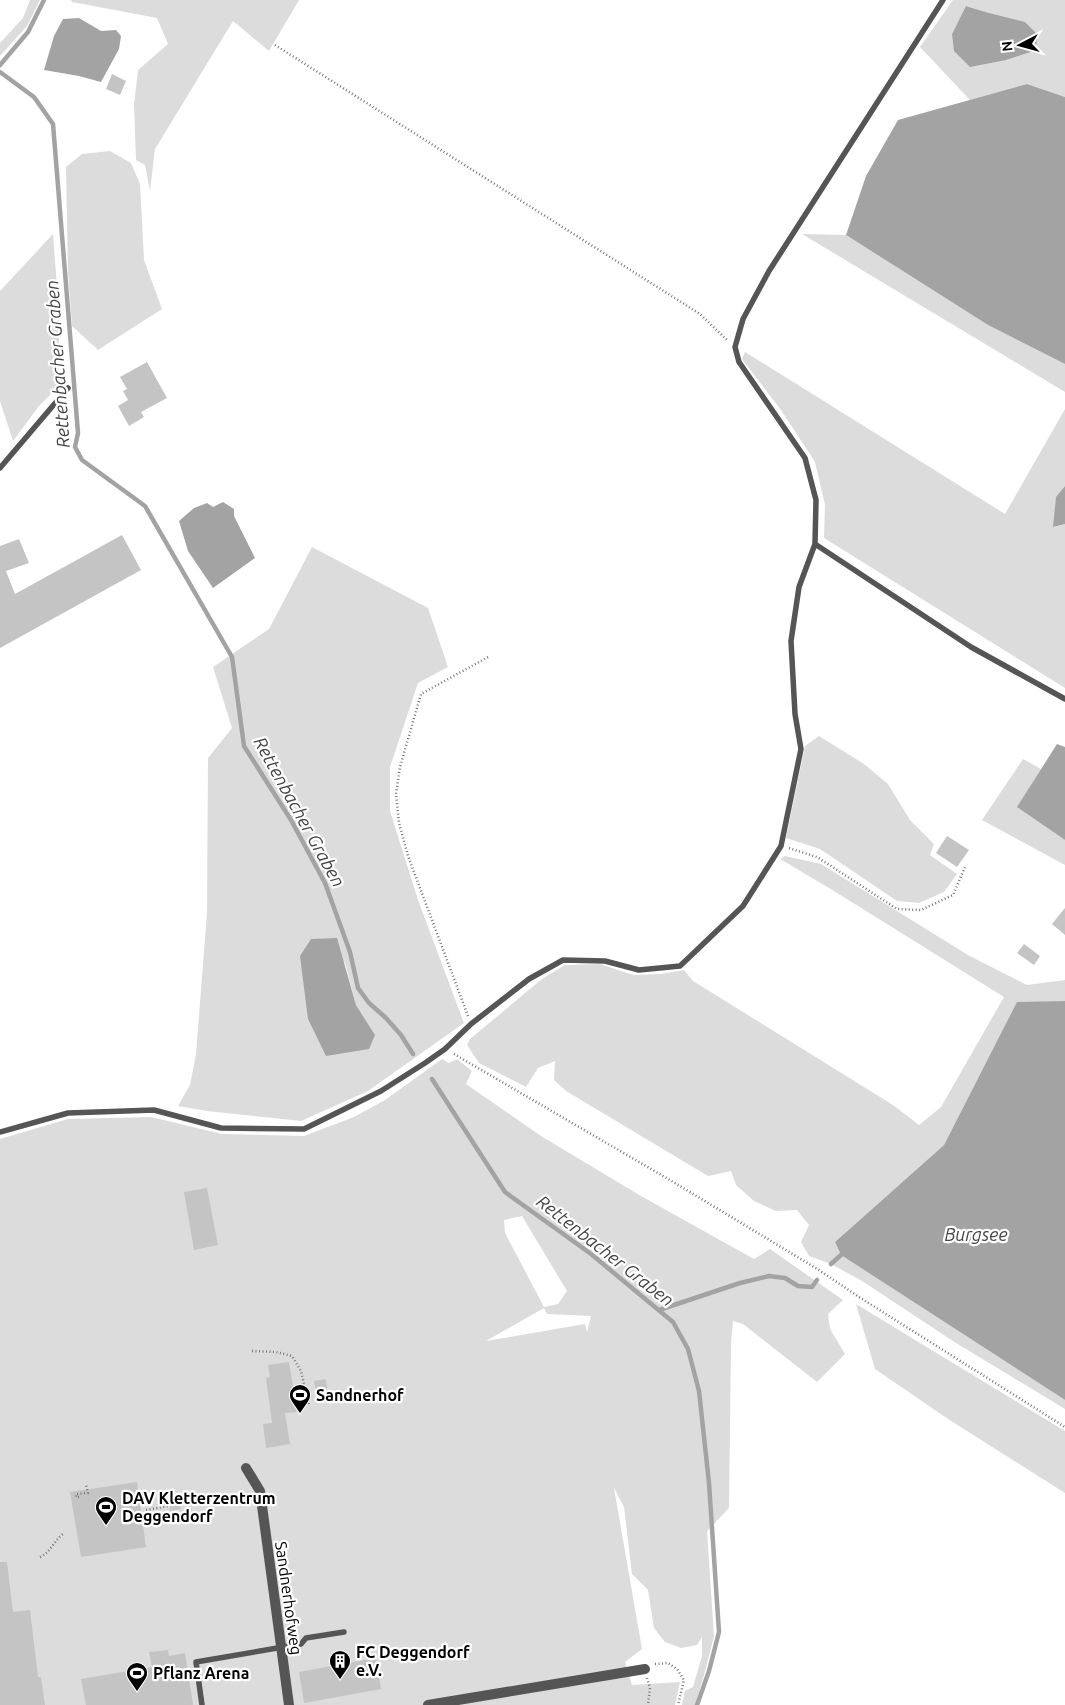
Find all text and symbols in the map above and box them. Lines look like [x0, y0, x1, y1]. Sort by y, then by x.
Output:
north arrow [995, 20, 1045, 70]
text: N [999, 40, 1016, 52]
water label: Rettenbacher Graben [41, 279, 73, 449]
water label: Rettenbacher Graben [250, 733, 349, 890]
water label: Rettenbacher Graben [533, 1191, 678, 1310]
water label: Burgsee [944, 1224, 1008, 1244]
sports icon: Sandnerhof [288, 1383, 312, 1414]
place label: Sandnerhof [316, 1386, 404, 1404]
place label: DAV Kletterzentrum Deggendorf [122, 1489, 276, 1525]
sports icon: DAV Kletterzentrum Deggendorf [94, 1495, 118, 1526]
street label: Sandnerhofweg [272, 1540, 306, 1656]
place label: FC Deggendorf e.V. [356, 1643, 470, 1679]
building icon: FC Deggendorf e.V. [328, 1649, 352, 1680]
sports icon: Pflanz Arena [125, 1661, 149, 1692]
place label: Pflanz Arena [153, 1664, 249, 1682]

